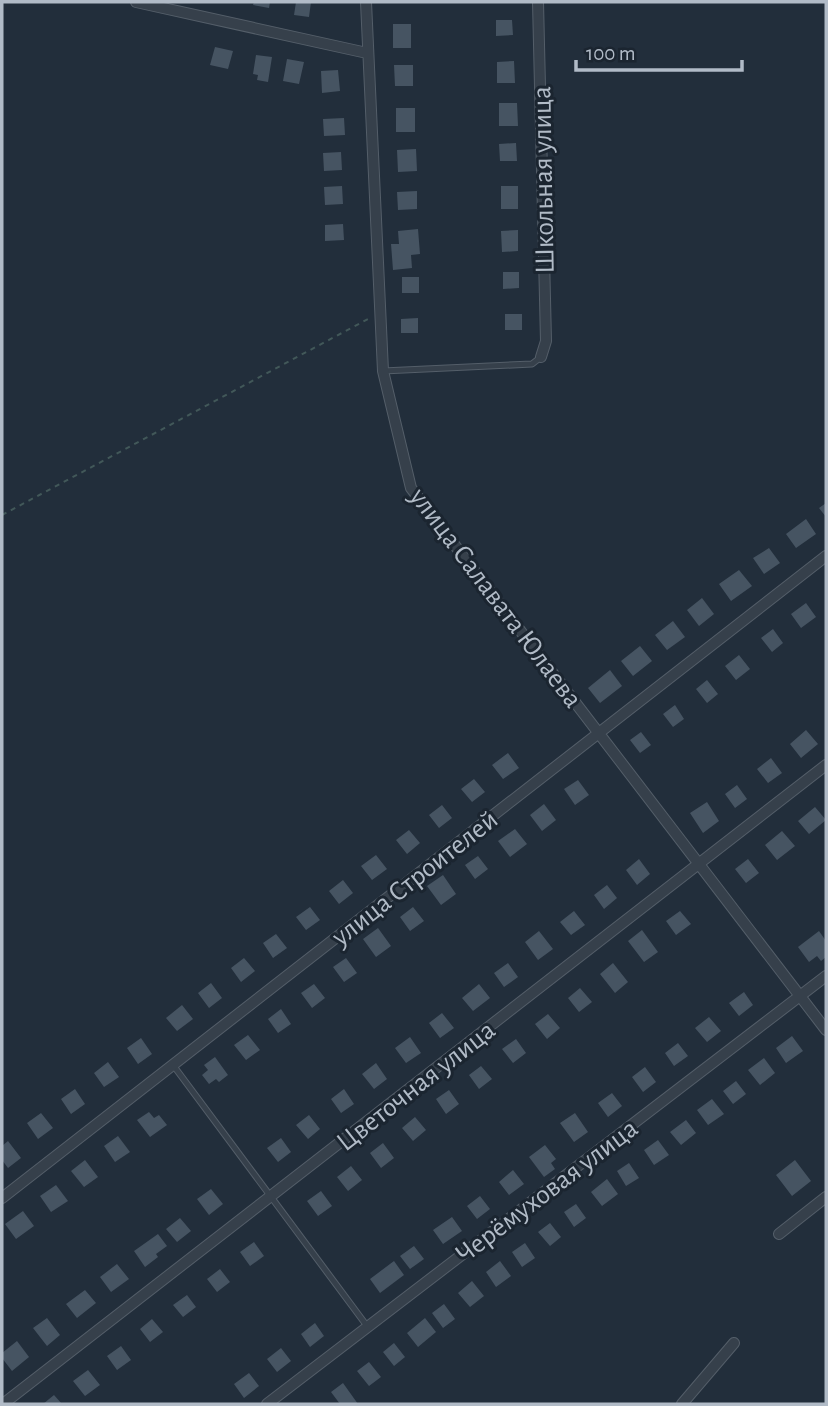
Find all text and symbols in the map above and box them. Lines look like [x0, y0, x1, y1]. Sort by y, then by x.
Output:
scale bar [576, 28, 742, 72]
text: 100 m [586, 43, 636, 64]
street label: Школьная улица [528, 86, 560, 274]
street label: улица Салавата Юлаева [403, 482, 587, 713]
street label: улица Строителей [326, 805, 503, 952]
street label: Цветочная улица [332, 1016, 501, 1157]
street label: Черёмуховая улица [451, 1114, 644, 1269]

